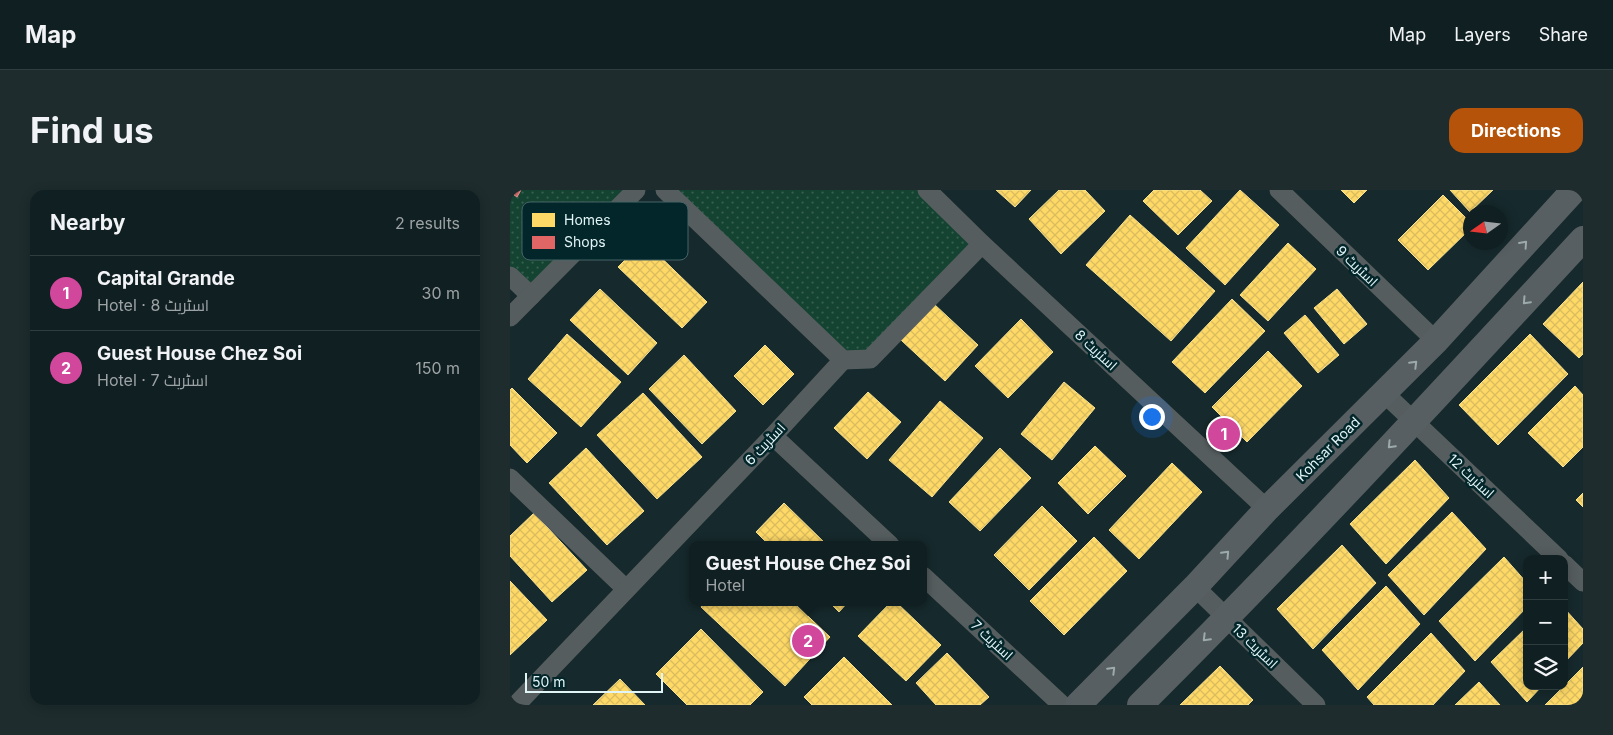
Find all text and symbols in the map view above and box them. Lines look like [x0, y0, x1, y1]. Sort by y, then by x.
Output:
text: Map [25, 20, 76, 49]
text: Map [1389, 24, 1426, 45]
text: Layers [1454, 24, 1511, 45]
text: Share [1539, 24, 1588, 45]
button: Directions [1449, 108, 1583, 153]
text: Find us [30, 109, 154, 151]
legend [522, 202, 688, 260]
north arrow [1463, 205, 1508, 250]
text: Nearby [50, 210, 125, 235]
text: Homes [564, 211, 611, 228]
text: 2 results [395, 213, 460, 233]
text: Shops [564, 233, 606, 250]
one-way arrow [1518, 241, 1527, 250]
street label: اسٹریٹ 9 [1333, 242, 1382, 290]
text: Capital Grande [97, 267, 235, 290]
text: 1 [63, 283, 69, 303]
text: 30 m [422, 283, 460, 303]
text: Hotel · اسٹریٹ 8 [97, 295, 209, 315]
one-way arrow [1523, 295, 1532, 304]
street label: اسٹریٹ 8 [1072, 326, 1121, 373]
text: Guest House Chez Soi [97, 342, 302, 365]
text: 2 [61, 358, 71, 378]
text: 150 m [415, 358, 460, 378]
one-way arrow [1408, 360, 1417, 369]
text: Hotel · اسٹریٹ 7 [97, 370, 208, 390]
your location [1139, 404, 1165, 430]
street label: Kohsar Road [1292, 413, 1363, 484]
pin: 1 [1208, 415, 1240, 453]
street label: اسٹریٹ 6 [741, 419, 788, 468]
one-way arrow [1388, 440, 1397, 449]
street label: اسٹریٹ 12 [1445, 450, 1498, 501]
popup [689, 541, 927, 606]
one-way arrow [1220, 550, 1229, 559]
text: Guest House Chez Soi [705, 552, 911, 575]
map controls [1523, 555, 1568, 690]
button: + [1523, 555, 1568, 600]
text: Hotel [705, 575, 745, 595]
button: − [1523, 600, 1568, 645]
street label: اسٹریٹ 7 [968, 616, 1017, 663]
street label: اسٹریٹ 13 [1229, 620, 1282, 672]
pin: 2 [792, 622, 824, 660]
one-way arrow [1203, 633, 1212, 642]
button: layers [1523, 645, 1568, 690]
one-way arrow [1107, 667, 1116, 676]
scale bar [525, 670, 662, 693]
text: 50 m [532, 673, 566, 690]

